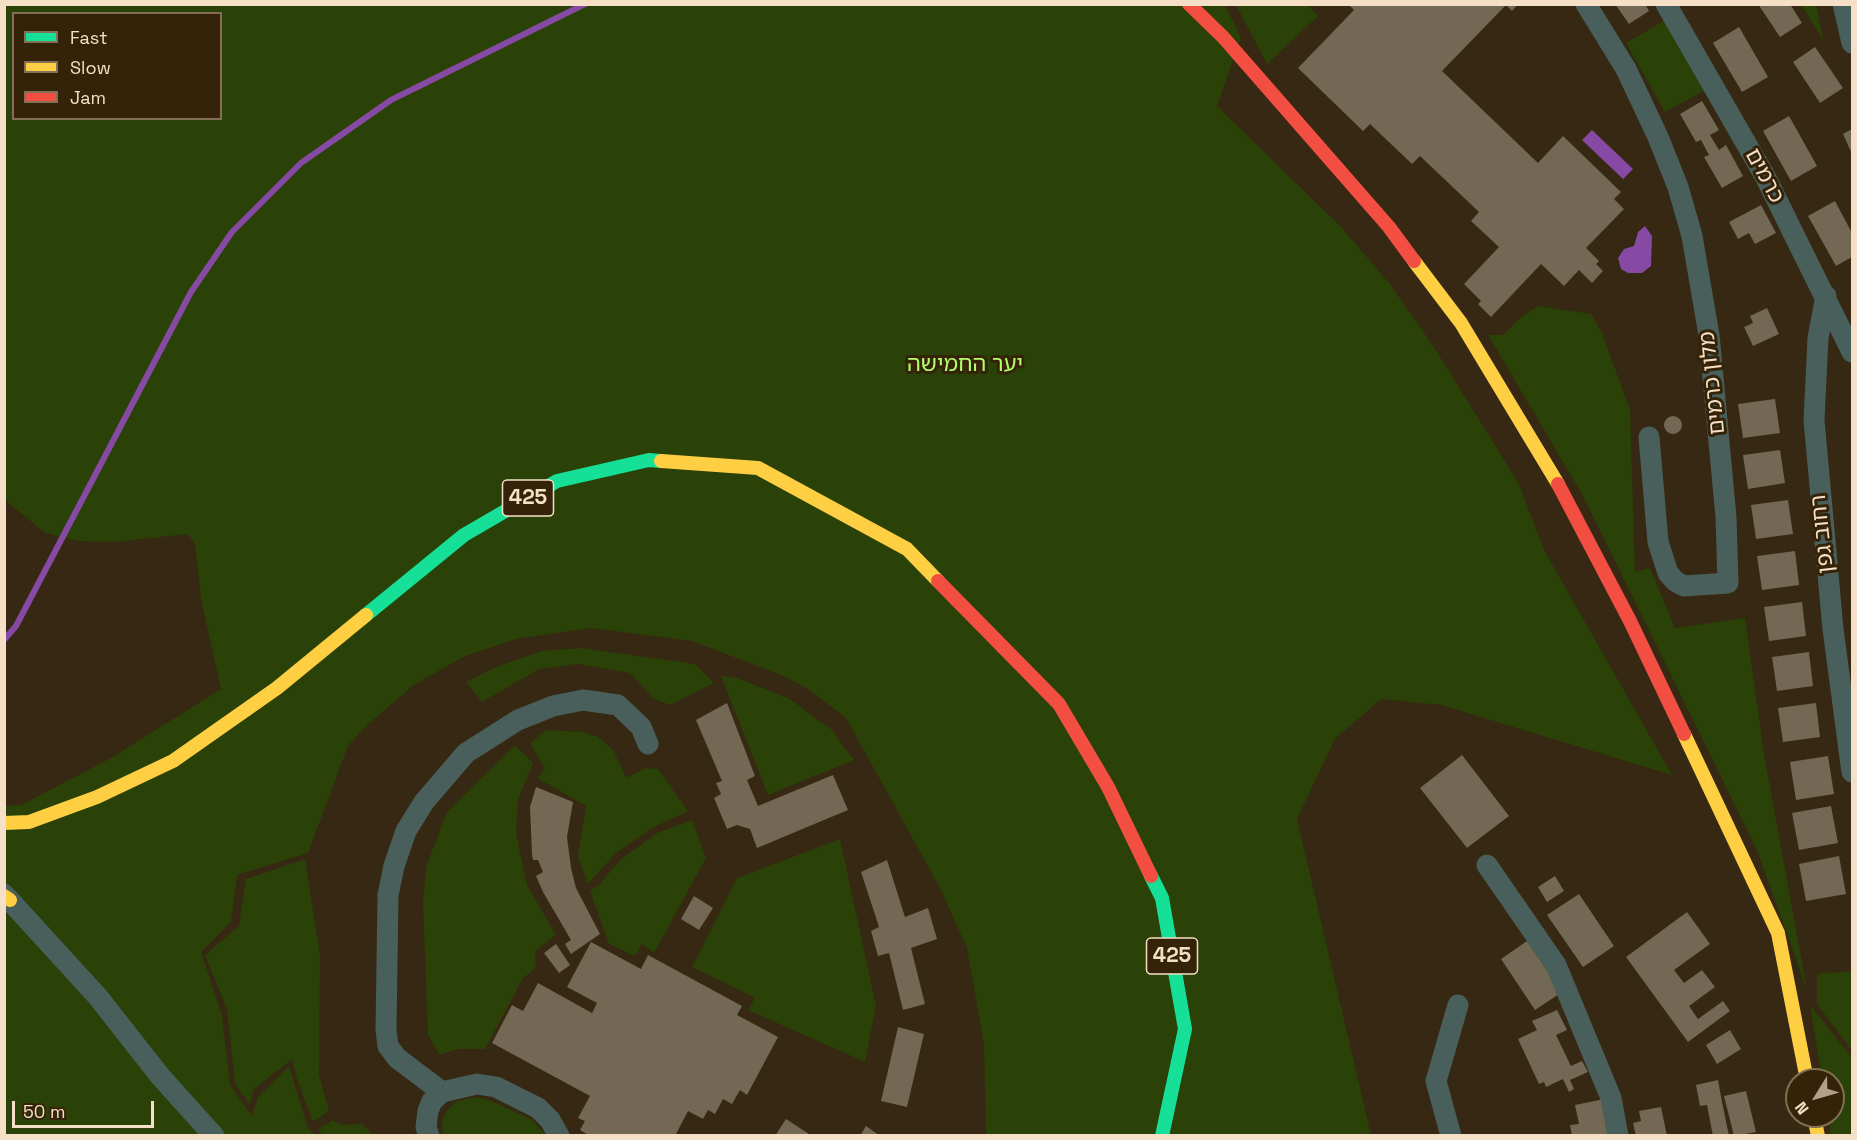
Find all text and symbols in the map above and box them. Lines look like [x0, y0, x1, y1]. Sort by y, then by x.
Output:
legend [12, 12, 222, 120]
text: Fast [70, 26, 107, 49]
text: Slow [70, 56, 111, 79]
text: Jam [70, 86, 106, 109]
street label: כרמים [1739, 144, 1789, 208]
street label: מלון כרמים [1694, 330, 1732, 436]
park label: יער החמישה [907, 352, 1023, 378]
road number: 425 [502, 480, 554, 516]
street label: רחוב גפן [1806, 493, 1840, 575]
road number: 425 [1146, 938, 1198, 974]
north arrow [1785, 1068, 1845, 1128]
scale bar [15, 1089, 158, 1127]
text: N [1790, 1097, 1813, 1119]
text: 50 m [23, 1100, 65, 1123]

